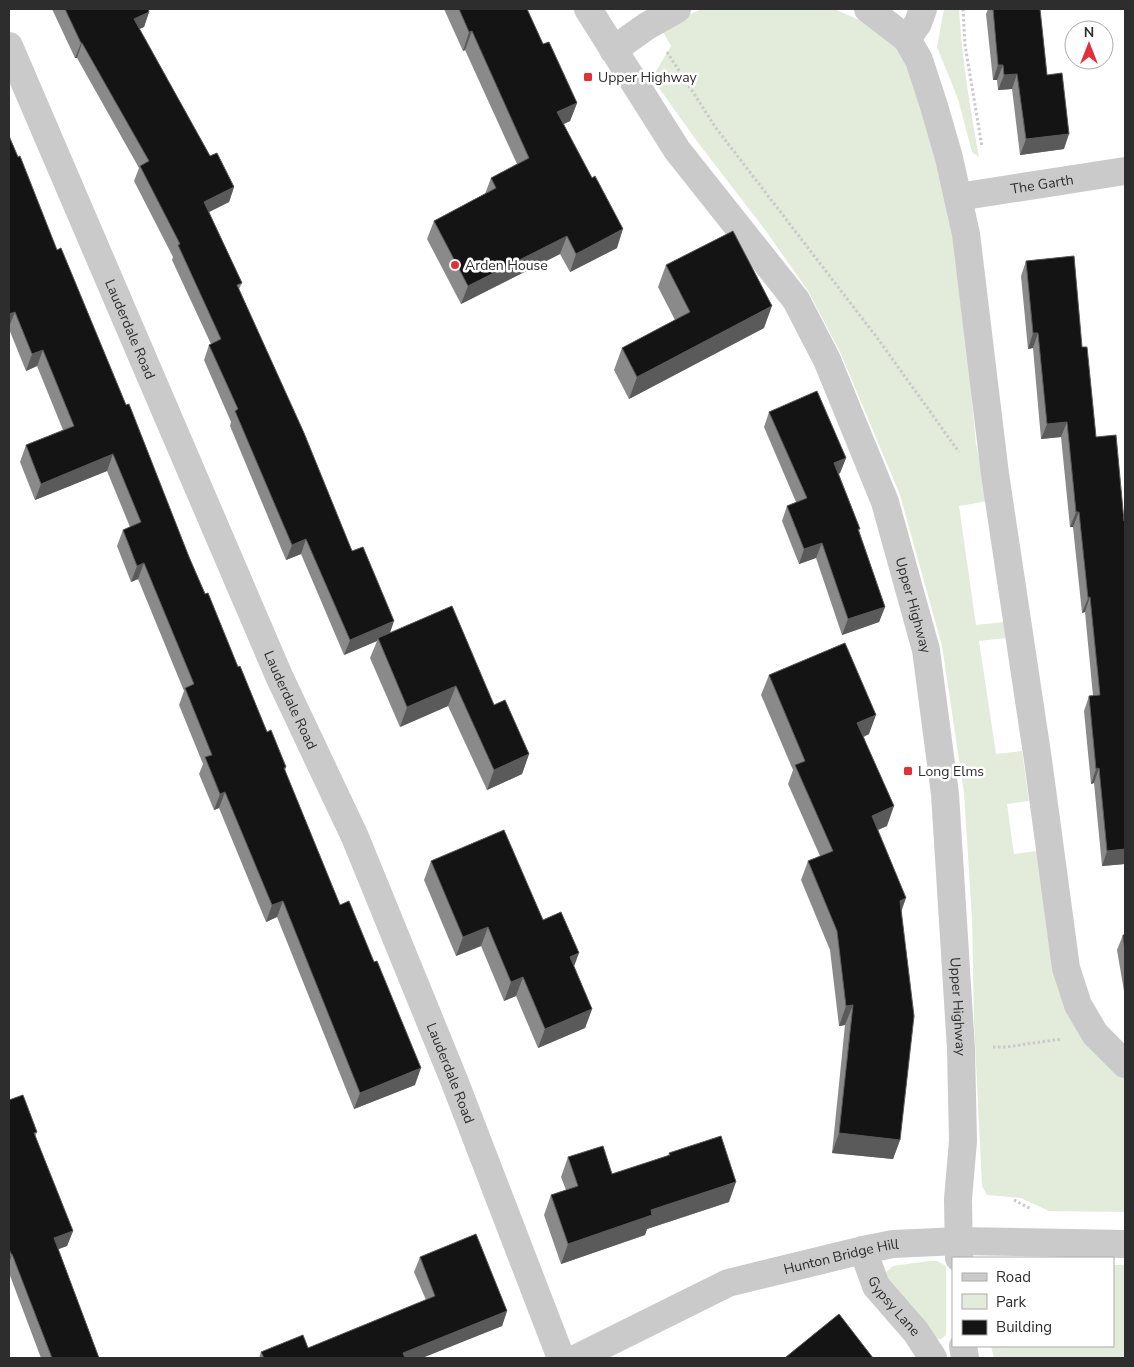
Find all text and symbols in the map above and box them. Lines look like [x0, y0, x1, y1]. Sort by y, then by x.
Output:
north arrow [1064, 20, 1114, 70]
text: N [1084, 23, 1094, 42]
place label: Upper Highway [598, 68, 698, 87]
marker: Upper Highway [582, 71, 594, 83]
street label: The Garth [1009, 170, 1075, 198]
place label: Arden House [465, 256, 548, 275]
marker: Arden House [449, 259, 461, 271]
street label: Lauderdale Road [101, 276, 160, 382]
street label: Upper Highway [891, 555, 936, 656]
street label: Lauderdale Road [260, 648, 322, 752]
place label: Long Elms [918, 762, 984, 781]
marker: Long Elms [902, 765, 914, 777]
street label: Upper Highway [946, 957, 971, 1057]
street label: Lauderdale Road [422, 1020, 479, 1126]
street label: Hunton Bridge Hill [781, 1234, 900, 1279]
legend [952, 1257, 1114, 1347]
text: Road [996, 1267, 1031, 1287]
street label: Gypsy Lane [864, 1273, 925, 1340]
text: Park [996, 1292, 1026, 1312]
text: Building [996, 1317, 1052, 1337]

